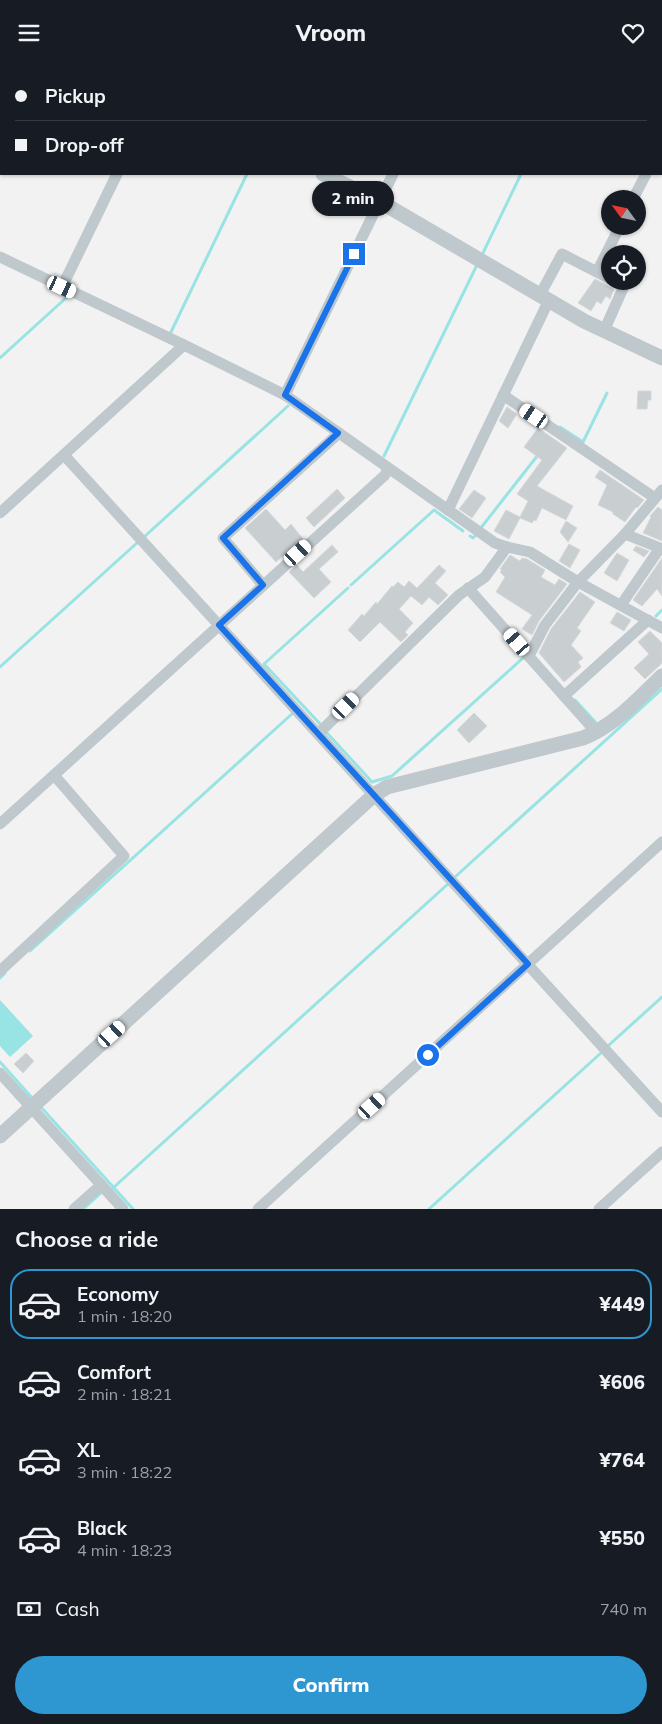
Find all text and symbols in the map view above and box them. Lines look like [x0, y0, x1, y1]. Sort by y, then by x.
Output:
icon: menu [15, 19, 43, 47]
text: Vroom [296, 19, 366, 47]
icon: heart [619, 19, 647, 47]
text: Pickup [45, 84, 106, 108]
text: Drop-off [45, 133, 123, 157]
callout: 2 min [313, 181, 395, 217]
text: 2 min [332, 188, 374, 208]
north arrow [601, 190, 646, 235]
map controls [601, 190, 646, 290]
route end [343, 243, 365, 265]
button: locate [601, 245, 646, 290]
car [45, 274, 78, 300]
car [517, 401, 550, 431]
car [281, 537, 314, 569]
car [501, 626, 532, 658]
car [330, 690, 361, 722]
car [95, 1018, 128, 1050]
route start [417, 1044, 439, 1066]
car [355, 1090, 388, 1122]
text: Choose a ride [15, 1225, 158, 1253]
icon: car [17, 1282, 62, 1327]
text: Economy [77, 1282, 159, 1306]
text: ¥449 [599, 1292, 645, 1316]
text: 1 min · 18:20 [77, 1306, 172, 1326]
icon: car [17, 1360, 62, 1405]
text: Comfort [77, 1360, 151, 1384]
text: ¥606 [599, 1370, 645, 1394]
text: 2 min · 18:21 [77, 1384, 172, 1404]
icon: car [17, 1438, 62, 1483]
text: XL [77, 1438, 100, 1462]
text: ¥764 [599, 1448, 645, 1472]
text: 3 min · 18:22 [77, 1462, 172, 1482]
icon: car [17, 1516, 62, 1561]
text: Black [77, 1516, 127, 1540]
text: ¥550 [599, 1526, 645, 1550]
text: 4 min · 18:23 [77, 1540, 172, 1560]
icon: cash [15, 1595, 43, 1623]
text: Cash [55, 1597, 100, 1621]
text: 740 m [600, 1599, 647, 1619]
button: Confirm [15, 1656, 647, 1714]

